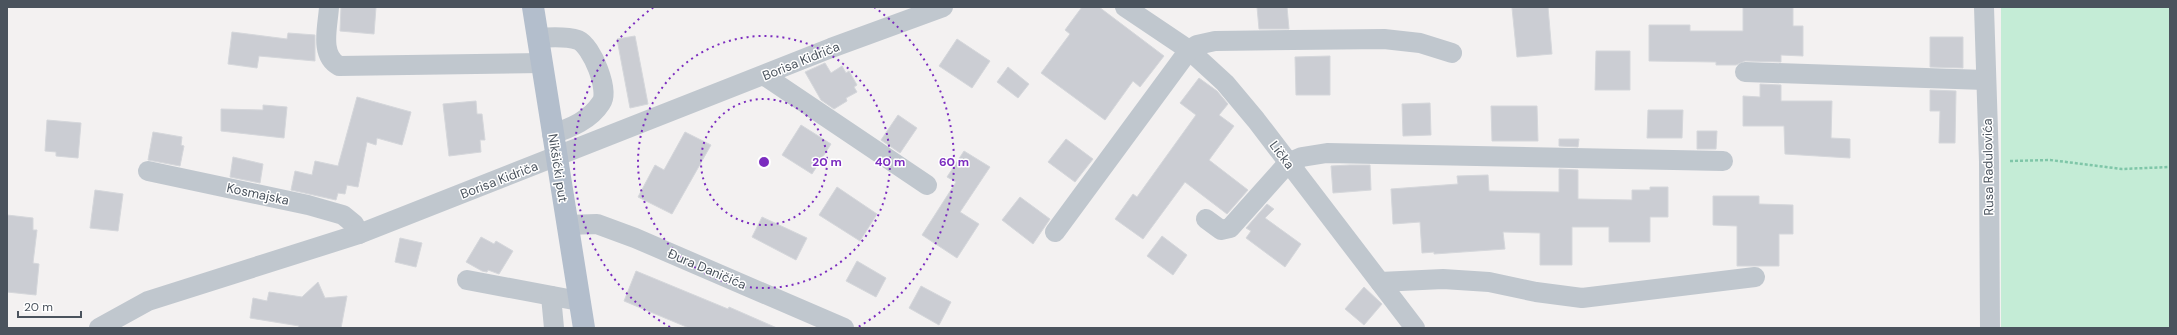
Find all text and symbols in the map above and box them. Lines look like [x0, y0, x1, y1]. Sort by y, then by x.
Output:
street label: Borisa Kidriča [760, 38, 842, 84]
street label: Rusa Radulovića [1979, 118, 1997, 216]
street label: Nikšićki put [544, 133, 572, 203]
street label: Lička [1266, 138, 1298, 172]
text: 20 m [812, 154, 842, 170]
text: 40 m [875, 154, 905, 170]
text: 60 m [939, 154, 969, 170]
centre of rings [757, 155, 771, 169]
street label: Borisa Kidriča [458, 157, 540, 203]
street label: Kosmajska [225, 179, 291, 209]
street label: Đura Daničića [665, 245, 749, 293]
scale bar [18, 293, 81, 319]
text: 20 m [24, 299, 53, 315]

